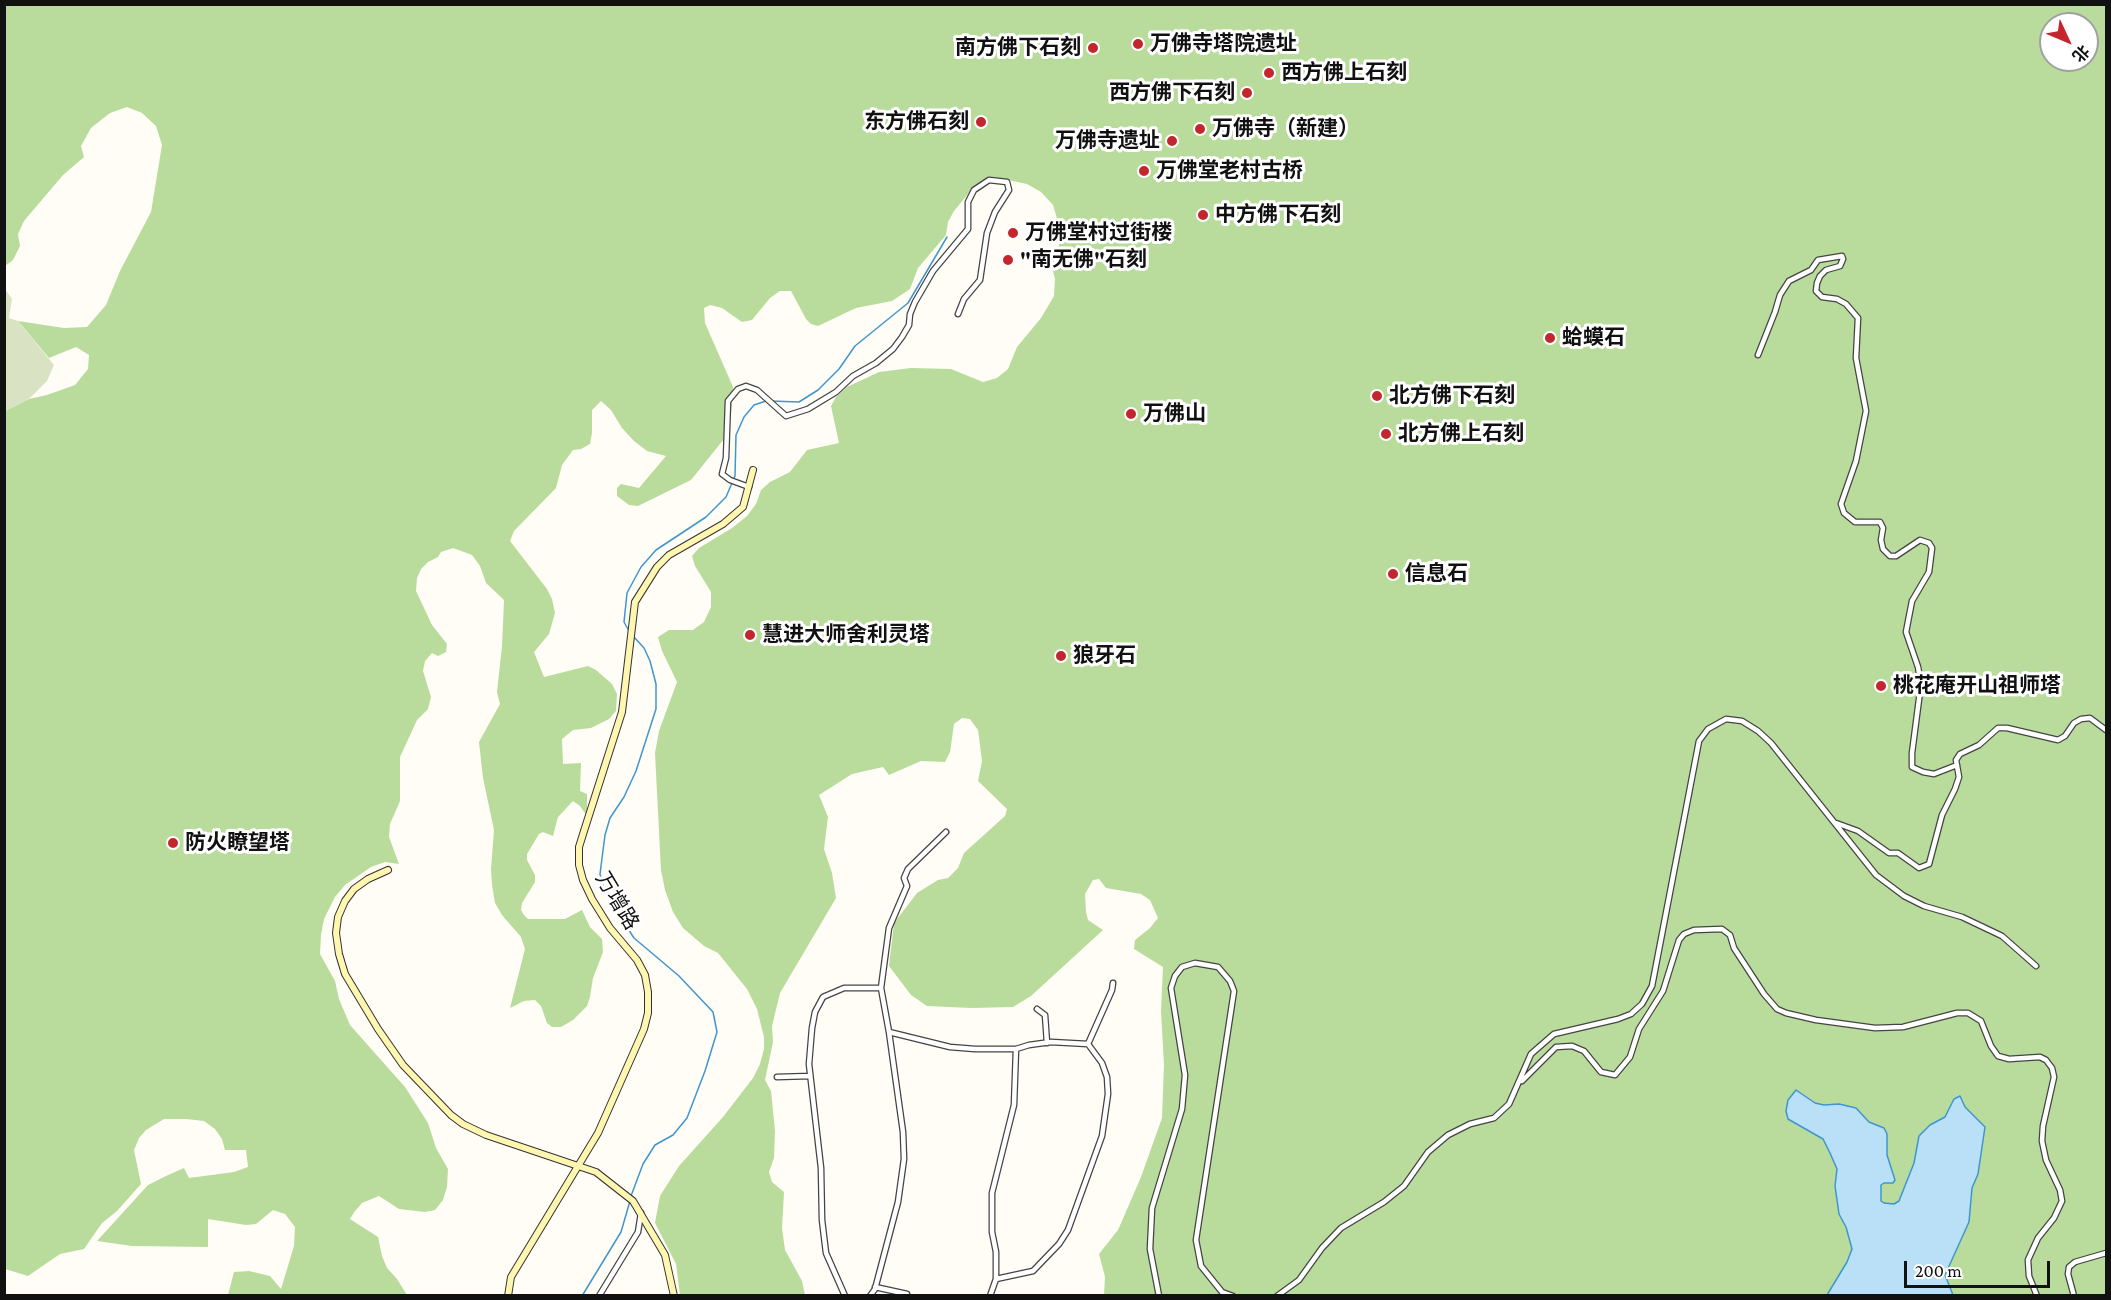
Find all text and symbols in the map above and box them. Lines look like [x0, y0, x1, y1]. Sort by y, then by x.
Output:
north arrow [2039, 12, 2099, 72]
place label: 万佛寺塔院遗址 [1150, 31, 1297, 57]
place label: 南方佛下石刻 [955, 35, 1081, 61]
marker: 万佛寺塔院遗址 [1131, 37, 1145, 51]
marker: 南方佛下石刻 [1086, 41, 1100, 55]
text: 北 [2069, 42, 2093, 65]
place label: 西方佛上石刻 [1281, 60, 1407, 86]
marker: 西方佛上石刻 [1262, 66, 1276, 80]
place label: 西方佛下石刻 [1109, 80, 1235, 106]
marker: 西方佛下石刻 [1240, 86, 1254, 100]
place label: 东方佛石刻 [864, 109, 969, 135]
marker: 东方佛石刻 [974, 115, 988, 129]
place label: 万佛寺（新建） [1212, 116, 1359, 142]
marker: 万佛寺（新建） [1193, 122, 1207, 136]
place label: 万佛寺遗址 [1055, 128, 1160, 154]
marker: 万佛寺遗址 [1165, 134, 1179, 148]
place label: 万佛堂老村古桥 [1156, 158, 1303, 184]
marker: 万佛堂老村古桥 [1137, 164, 1151, 178]
place label: 中方佛下石刻 [1215, 202, 1341, 228]
marker: 中方佛下石刻 [1196, 208, 1210, 222]
place label: 万佛堂村过街楼 [1025, 220, 1172, 246]
marker: 万佛堂村过街楼 [1006, 226, 1020, 240]
place label: "南无佛"石刻 [1020, 247, 1147, 273]
marker: "南无佛"石刻 [1001, 253, 1015, 267]
place label: 蛤蟆石 [1562, 325, 1625, 351]
marker: 蛤蟆石 [1543, 331, 1557, 345]
place label: 北方佛下石刻 [1389, 383, 1515, 409]
marker: 北方佛下石刻 [1370, 389, 1384, 403]
place label: 万佛山 [1143, 401, 1206, 427]
marker: 万佛山 [1124, 407, 1138, 421]
place label: 北方佛上石刻 [1398, 421, 1524, 447]
marker: 北方佛上石刻 [1379, 427, 1393, 441]
place label: 信息石 [1405, 561, 1468, 587]
marker: 信息石 [1386, 567, 1400, 581]
place label: 慧进大师舍利灵塔 [762, 622, 930, 648]
marker: 慧进大师舍利灵塔 [743, 628, 757, 642]
place label: 狼牙石 [1073, 643, 1136, 669]
marker: 狼牙石 [1054, 649, 1068, 663]
place label: 桃花庵开山祖师塔 [1893, 673, 2061, 699]
marker: 桃花庵开山祖师塔 [1874, 679, 1888, 693]
place label: 防火瞭望塔 [185, 830, 290, 856]
marker: 防火瞭望塔 [166, 836, 180, 850]
street label: 万增路 [590, 868, 644, 934]
scale bar [1907, 1249, 2052, 1287]
text: 200 m [1915, 1261, 1962, 1281]

